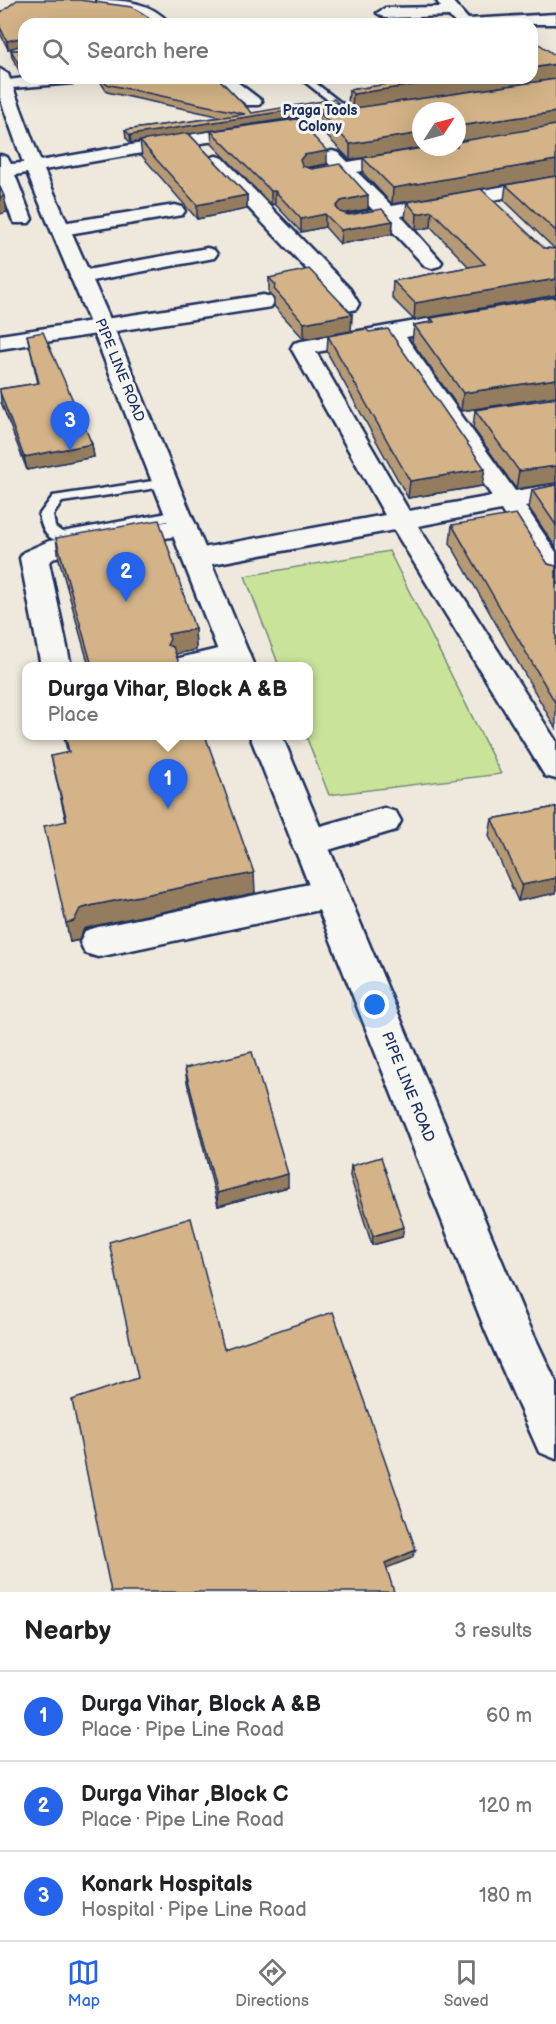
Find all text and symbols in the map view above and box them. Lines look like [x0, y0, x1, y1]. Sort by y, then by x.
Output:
search box [18, 18, 538, 84]
icon: search [39, 35, 72, 68]
text: Search here [87, 38, 209, 65]
district label: Praga Tools Colony [283, 102, 357, 135]
north arrow [412, 102, 466, 156]
street label: PIPE LINE ROAD [92, 316, 148, 424]
pin: 3 [50, 402, 90, 451]
pin: 2 [106, 552, 146, 602]
popup [22, 662, 313, 740]
text: Durga Vihar, Block A &B [48, 676, 287, 703]
text: Place [48, 703, 98, 727]
pin: 1 [148, 760, 188, 809]
your location [360, 990, 389, 1019]
street label: PIPE LINE ROAD [377, 1029, 439, 1145]
text: Nearby [24, 1616, 111, 1647]
text: 3 results [454, 1619, 532, 1643]
text: Durga Vihar, Block A &B [81, 1691, 321, 1718]
text: 1 [39, 1704, 48, 1728]
text: 60 m [486, 1704, 532, 1728]
text: Place · Pipe Line Road [81, 1718, 284, 1742]
text: Durga Vihar ,Block C [81, 1781, 288, 1808]
text: 2 [38, 1794, 49, 1818]
text: 120 m [479, 1794, 532, 1818]
text: Place · Pipe Line Road [81, 1808, 284, 1832]
text: Konark Hospitals [81, 1871, 252, 1898]
text: 3 [38, 1884, 49, 1908]
text: 180 m [479, 1884, 532, 1908]
text: Hospital · Pipe Line Road [81, 1898, 307, 1922]
tab: Map [67, 1956, 100, 2011]
tab: Directions [235, 1956, 309, 2011]
tab: Saved [444, 1956, 489, 2011]

